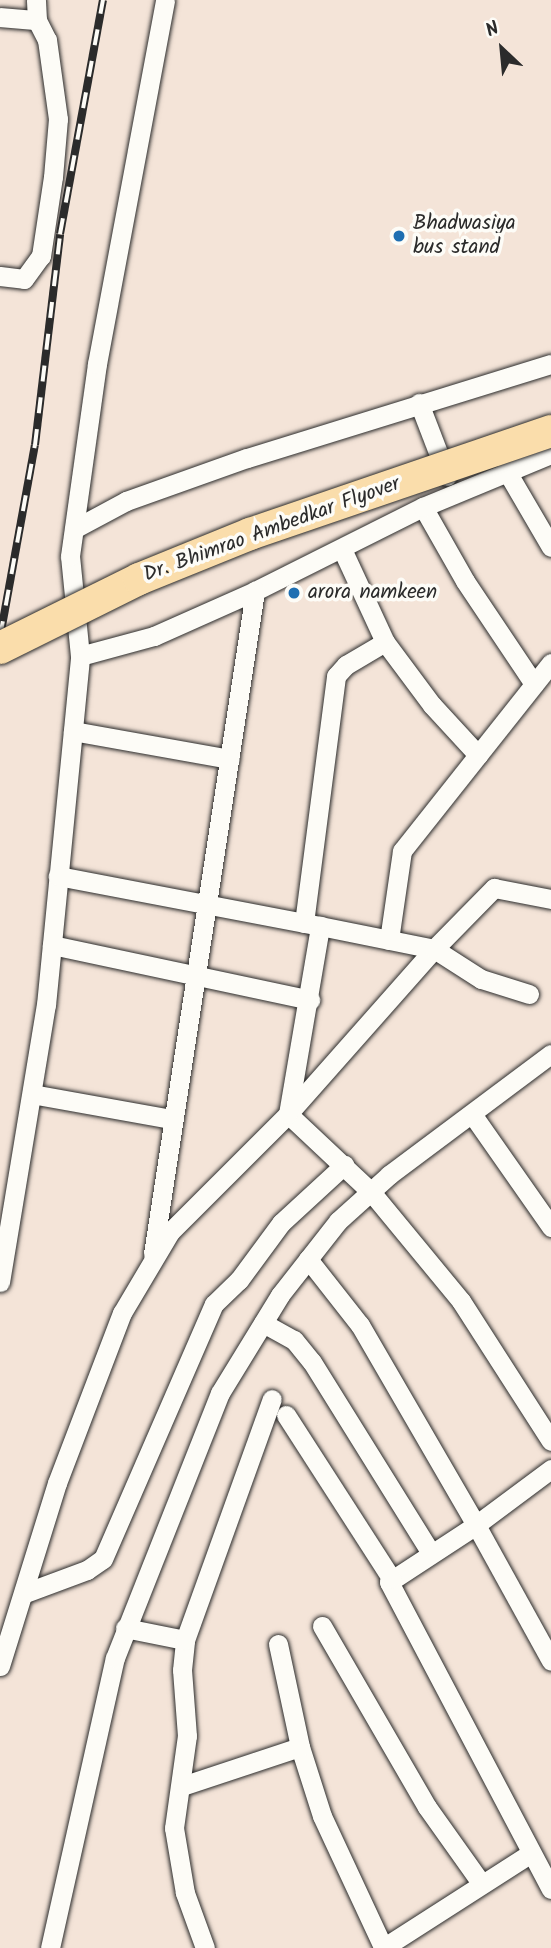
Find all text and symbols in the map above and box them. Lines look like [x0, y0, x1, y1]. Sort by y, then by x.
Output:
north arrow [467, 14, 537, 84]
text: N [481, 14, 505, 46]
place label: Bhadwasiya bus stand [413, 211, 516, 261]
marker: Bhadwasiya bus stand [391, 228, 407, 244]
street label: Dr. Bhimrao Ambedkar Flyover [140, 472, 404, 588]
place label: arora namkeen [308, 580, 437, 606]
marker: arora namkeen [286, 585, 302, 601]

